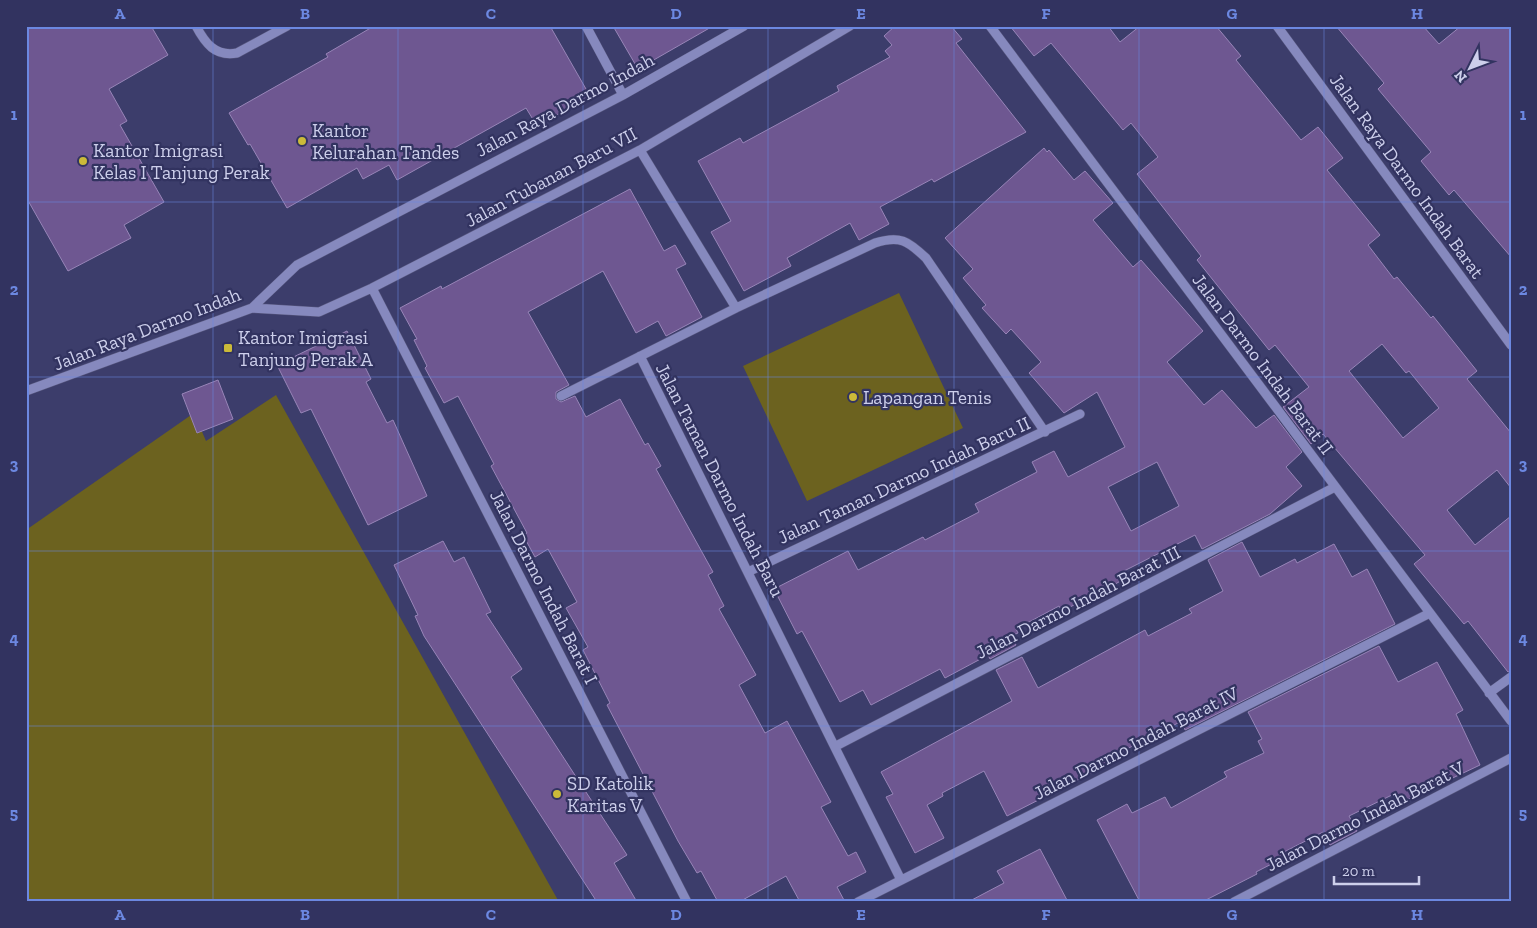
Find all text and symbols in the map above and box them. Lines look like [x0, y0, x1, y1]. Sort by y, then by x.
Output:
text: A [115, 4, 126, 23]
text: B [300, 4, 310, 23]
text: C [486, 4, 496, 23]
text: D [670, 4, 682, 23]
text: E [856, 4, 866, 23]
text: F [1041, 4, 1051, 23]
text: G [1227, 4, 1238, 23]
text: H [1411, 4, 1423, 23]
north arrow [1444, 42, 1494, 92]
street label: Jalan Raya Darmo Indah [472, 48, 658, 162]
text: N [1451, 66, 1471, 86]
street label: Jalan Raya Darmo Indah Barat [1325, 69, 1489, 283]
text: 1 [11, 105, 18, 124]
text: 1 [1520, 105, 1527, 124]
place label: Kantor Kelurahan Tandes [312, 119, 459, 164]
street label: Jalan Tubanan Baru VII [461, 122, 641, 232]
marker: Kantor Kelurahan Tandes [296, 135, 308, 147]
place label: Kantor Imigrasi Kelas I Tanjung Perak [93, 139, 270, 184]
marker: Kantor Imigrasi Kelas I Tanjung Perak [77, 155, 89, 167]
street label: Jalan Darmo Indah Barat II [1187, 269, 1339, 459]
text: 2 [10, 280, 19, 299]
text: 2 [1519, 280, 1528, 299]
street label: Jalan Raya Darmo Indah [50, 283, 244, 375]
place label: Kantor Imigrasi Tanjung Perak A [238, 326, 374, 371]
marker: Kantor Imigrasi Tanjung Perak A [222, 342, 234, 354]
street label: Jalan Taman Darmo Indah Baru [651, 359, 789, 601]
place label: Lapangan Tenis [863, 386, 992, 409]
marker: Lapangan Tenis [847, 391, 859, 403]
street label: Jalan Taman Darmo Indah Baru II [774, 411, 1034, 549]
text: 3 [10, 455, 19, 474]
text: 3 [1519, 455, 1528, 474]
street label: Jalan Darmo Indah Barat I [485, 486, 603, 688]
street label: Jalan Darmo Indah Barat III [972, 540, 1184, 664]
text: 4 [9, 629, 19, 648]
text: 4 [1518, 629, 1528, 648]
street label: Jalan Darmo Indah Barat IV [1030, 681, 1243, 805]
street label: Jalan Darmo Indah Barat V [1262, 756, 1469, 876]
place label: SD Katolik Karitas V [567, 772, 653, 817]
marker: SD Katolik Karitas V [551, 788, 563, 800]
text: 5 [10, 804, 18, 823]
text: 5 [1519, 804, 1527, 823]
scale bar [1334, 853, 1420, 885]
text: 20 m [1342, 862, 1375, 880]
text: A [115, 905, 126, 924]
text: B [300, 905, 310, 924]
text: C [486, 905, 496, 924]
text: D [670, 905, 682, 924]
text: E [856, 905, 866, 924]
text: F [1041, 905, 1051, 924]
text: G [1227, 905, 1238, 924]
text: H [1411, 905, 1423, 924]

